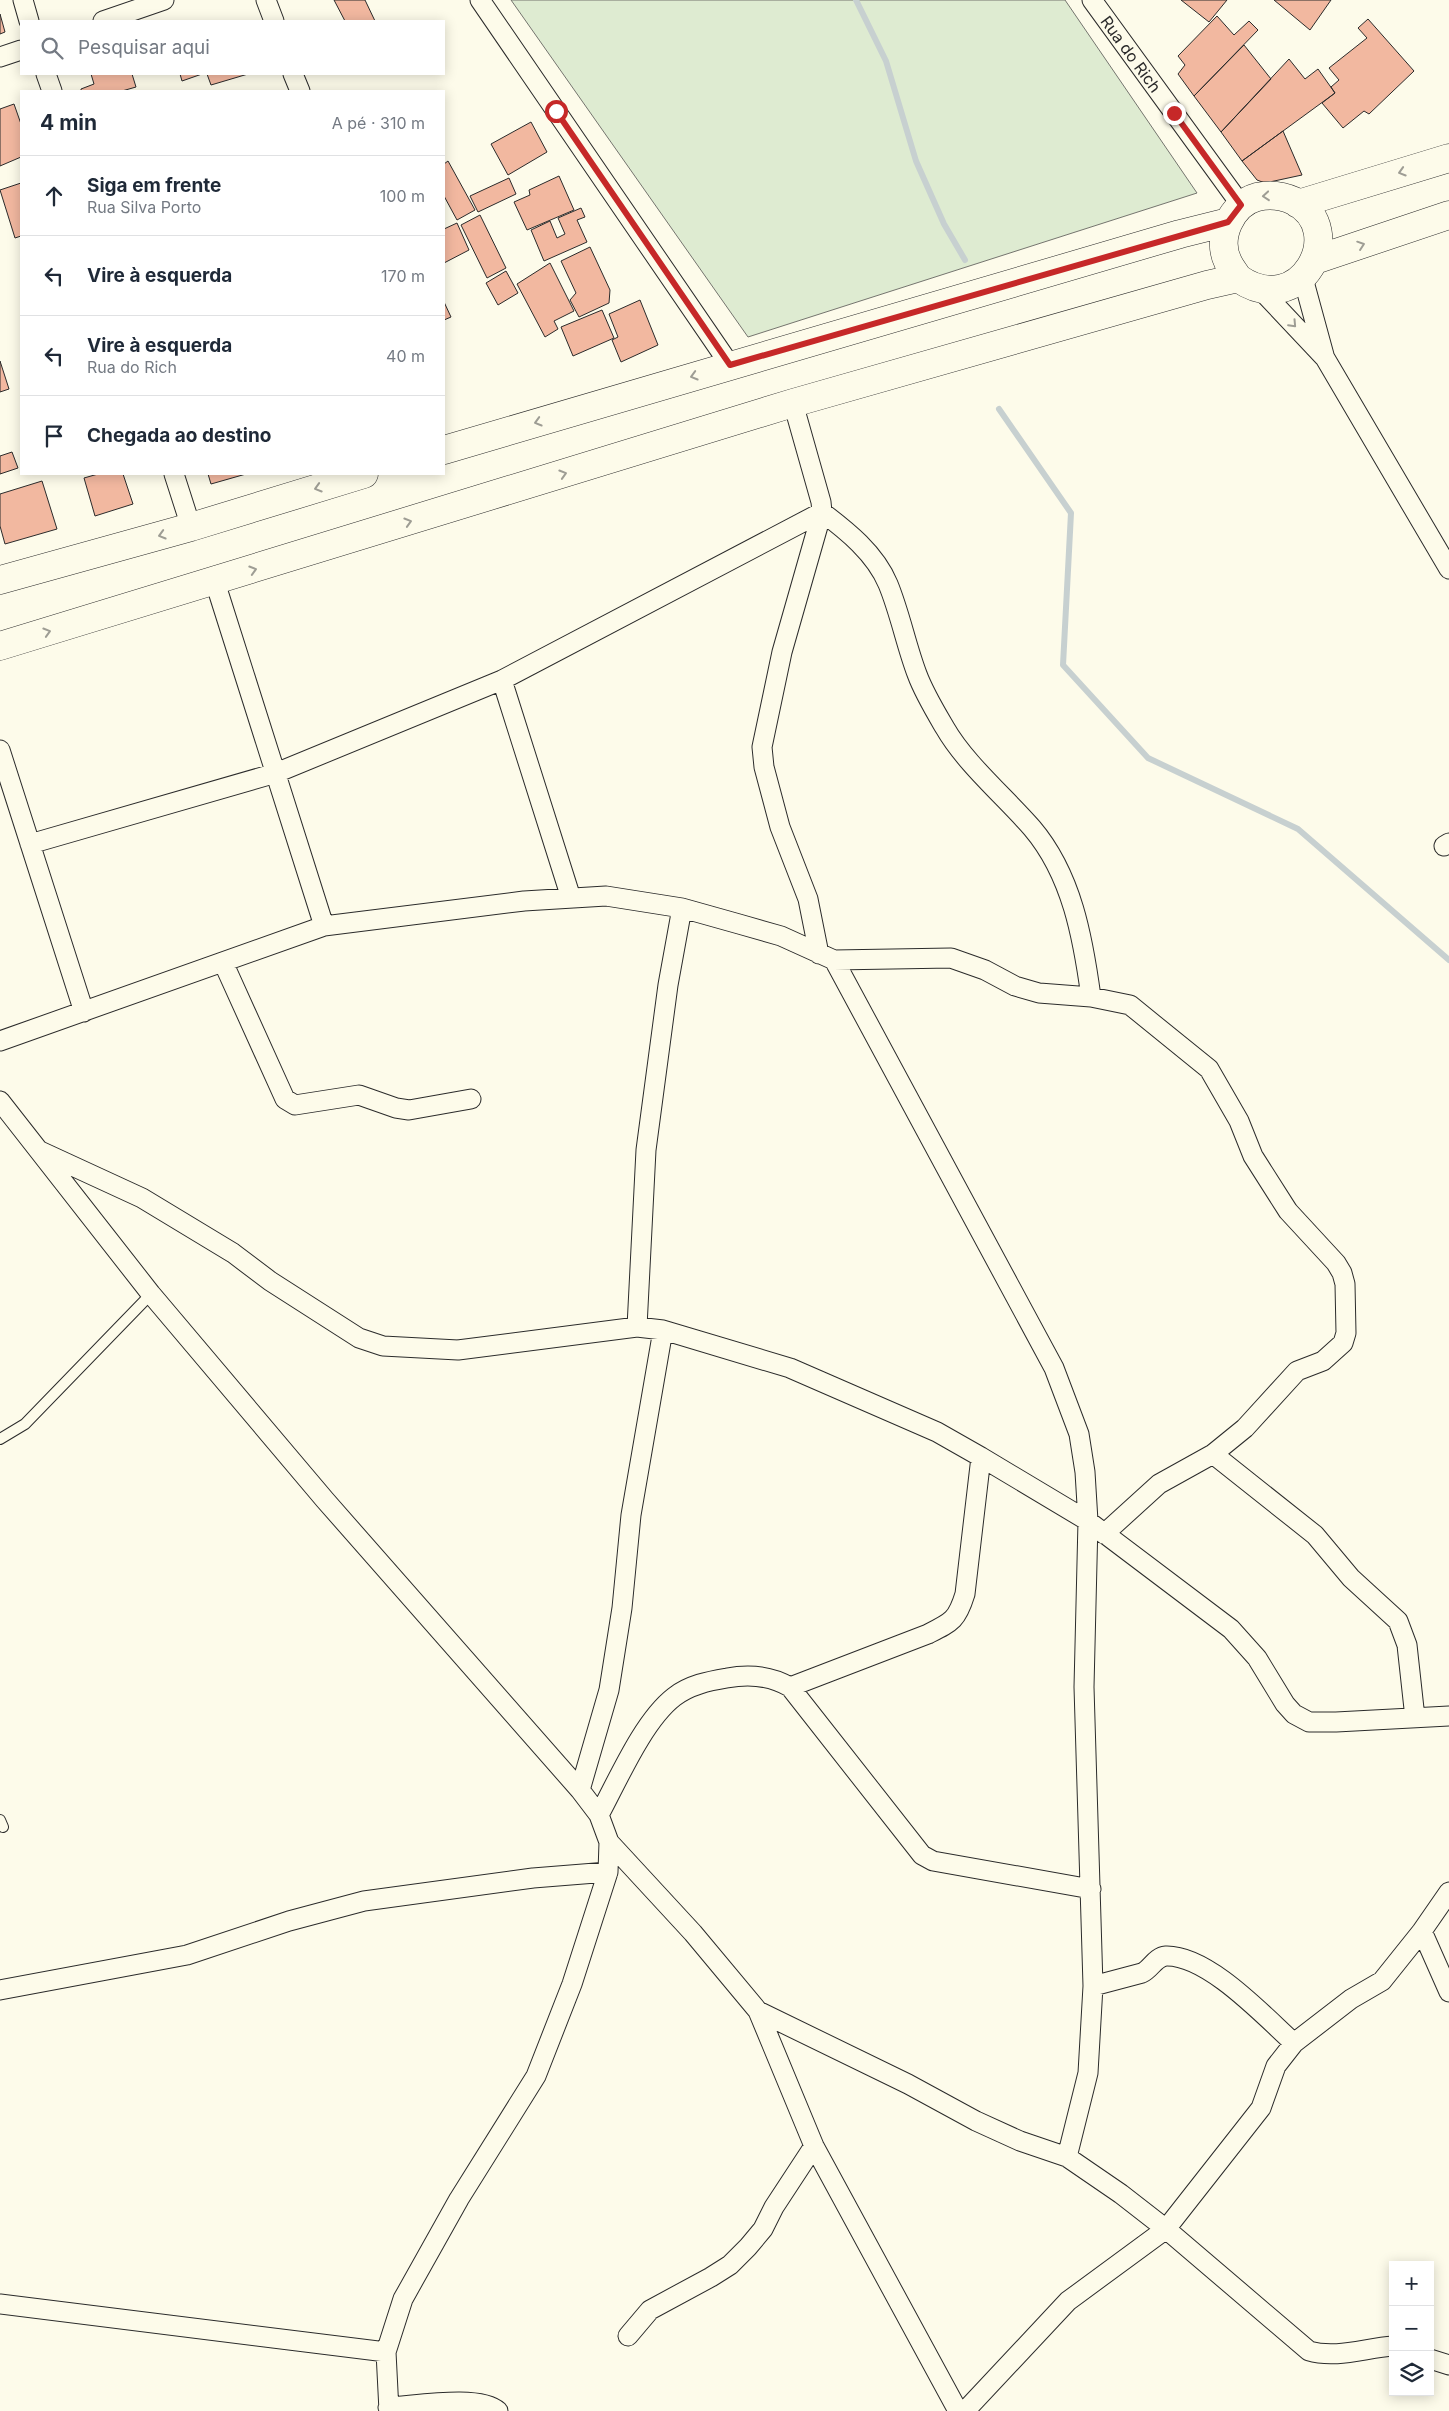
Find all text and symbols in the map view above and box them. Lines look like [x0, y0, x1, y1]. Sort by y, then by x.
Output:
street label: Rua do Rich [1096, 12, 1166, 96]
search box [20, 20, 445, 75]
icon: search [38, 34, 66, 62]
text: Pesquisar aqui [78, 36, 210, 59]
route start [545, 100, 568, 123]
route end [1163, 102, 1186, 125]
text: 4 min [40, 110, 97, 135]
text: A pé · 310 m [332, 113, 425, 133]
one-way arrow [1399, 166, 1407, 176]
text: Siga em frente [87, 174, 221, 197]
icon: ahead [40, 182, 68, 210]
text: 100 m [380, 186, 425, 206]
one-way arrow [1262, 191, 1270, 202]
text: Rua Silva Porto [87, 197, 201, 217]
one-way arrow [1356, 241, 1365, 251]
icon: left [40, 262, 68, 290]
text: Vire à esquerda [87, 264, 232, 287]
text: 170 m [381, 266, 425, 286]
one-way arrow [1287, 318, 1296, 327]
text: Vire à esquerda [87, 334, 232, 357]
icon: left [40, 342, 68, 370]
text: 40 m [386, 346, 425, 366]
text: Rua do Rich [87, 357, 177, 377]
one-way arrow [690, 371, 698, 381]
one-way arrow [534, 417, 542, 427]
icon: arrive [40, 422, 68, 450]
text: Chegada ao destino [87, 424, 271, 447]
one-way arrow [558, 470, 567, 480]
one-way arrow [314, 482, 322, 492]
one-way arrow [403, 518, 411, 528]
one-way arrow [158, 529, 167, 539]
one-way arrow [248, 566, 256, 576]
one-way arrow [42, 628, 50, 638]
map controls [1389, 2261, 1434, 2396]
button: + [1389, 2261, 1434, 2306]
button: − [1389, 2306, 1434, 2351]
button: layers [1389, 2351, 1434, 2396]

